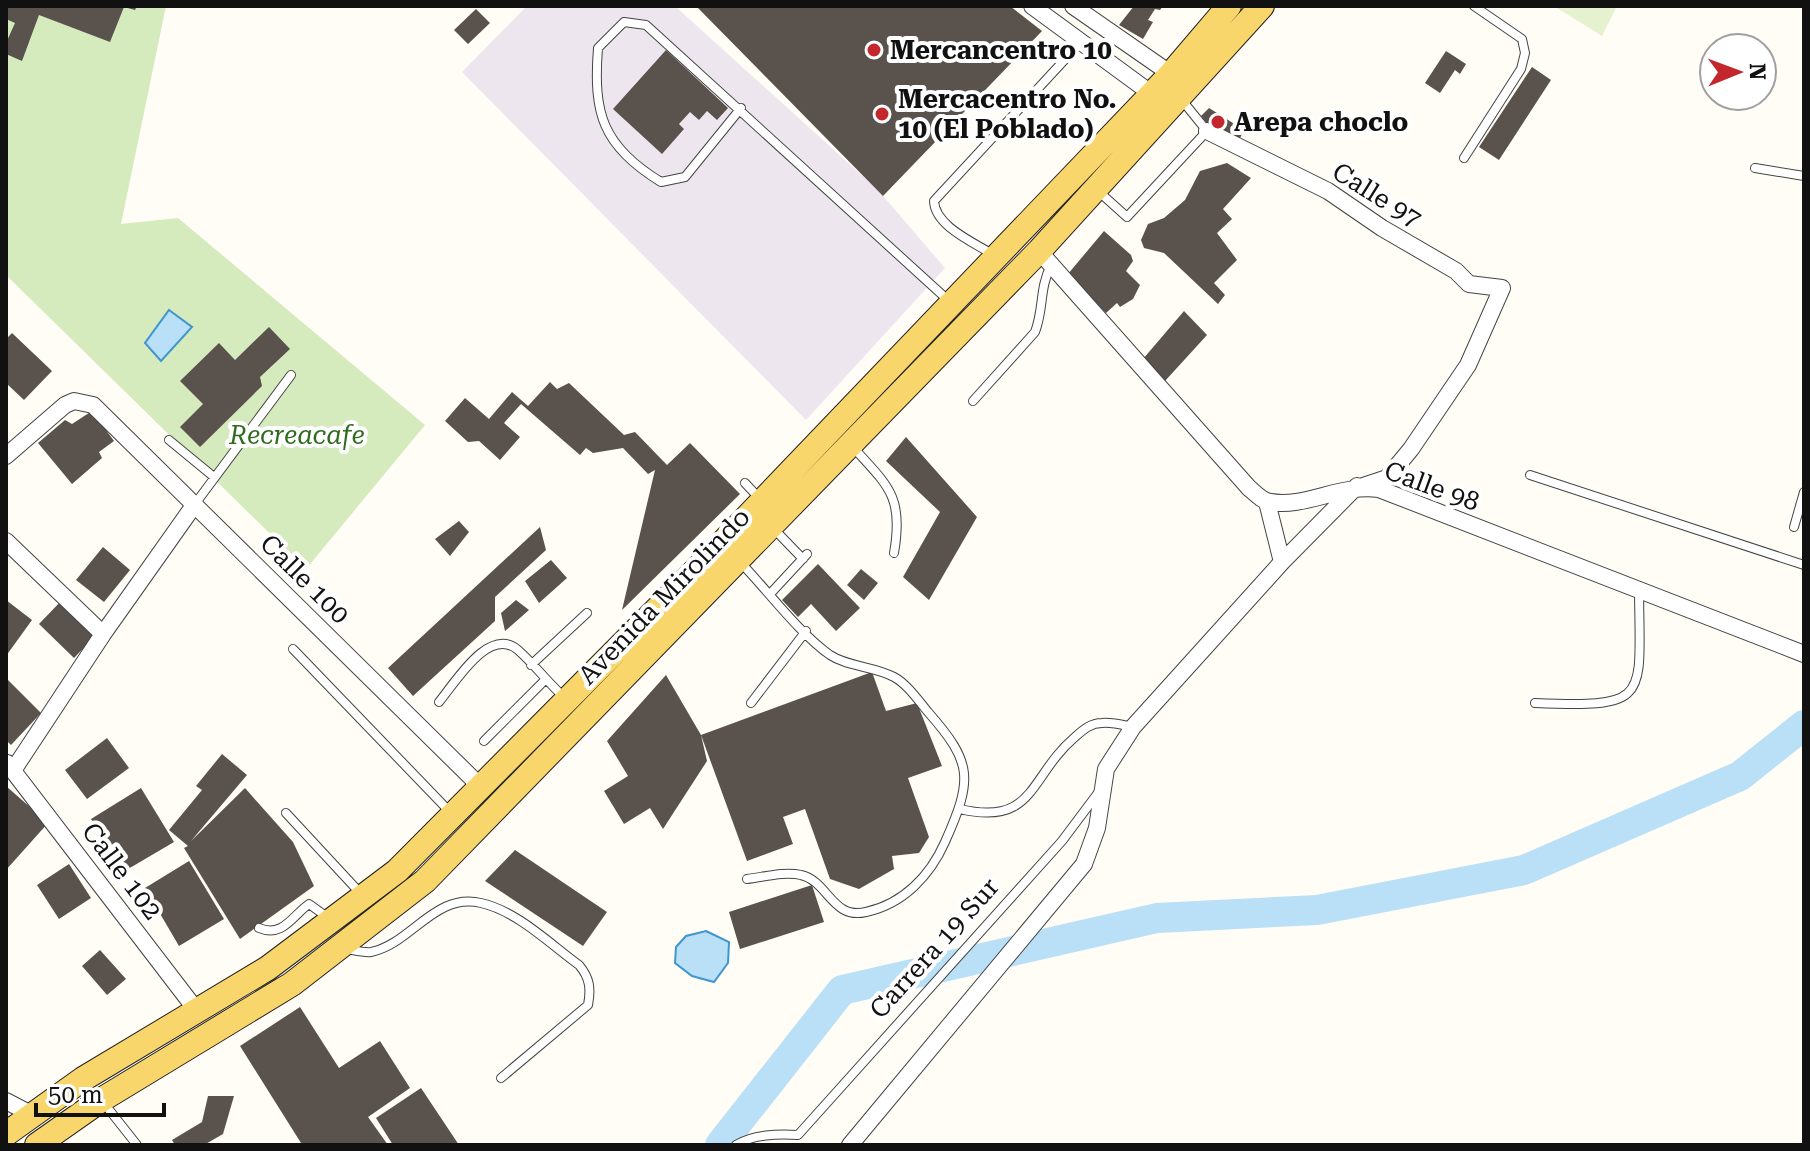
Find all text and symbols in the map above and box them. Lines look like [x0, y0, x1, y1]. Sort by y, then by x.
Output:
north arrow [1698, 32, 1778, 112]
place label: Mercancentro 10 [890, 35, 1112, 65]
marker: Mercancentro 10 [865, 41, 883, 59]
text: N [1745, 63, 1770, 80]
place label: Mercacentro No. 10 (El Poblado) [898, 84, 1117, 144]
marker: Mercacentro No. 10 (El Poblado) [873, 105, 891, 123]
place label: Arepa choclo [1234, 107, 1408, 137]
marker: Arepa choclo [1209, 113, 1227, 131]
street label: Calle 97 [1327, 156, 1427, 234]
park label: Recreacafe [228, 420, 365, 450]
street label: Calle 98 [1380, 455, 1484, 517]
street label: Avenida Mirolindo [572, 501, 756, 691]
street label: Calle 100 [254, 528, 356, 630]
street label: Calle 102 [76, 817, 168, 925]
street label: Carrera 19 Sur [863, 872, 1005, 1024]
scale bar [36, 1067, 164, 1117]
text: 50 m [48, 1081, 103, 1109]

